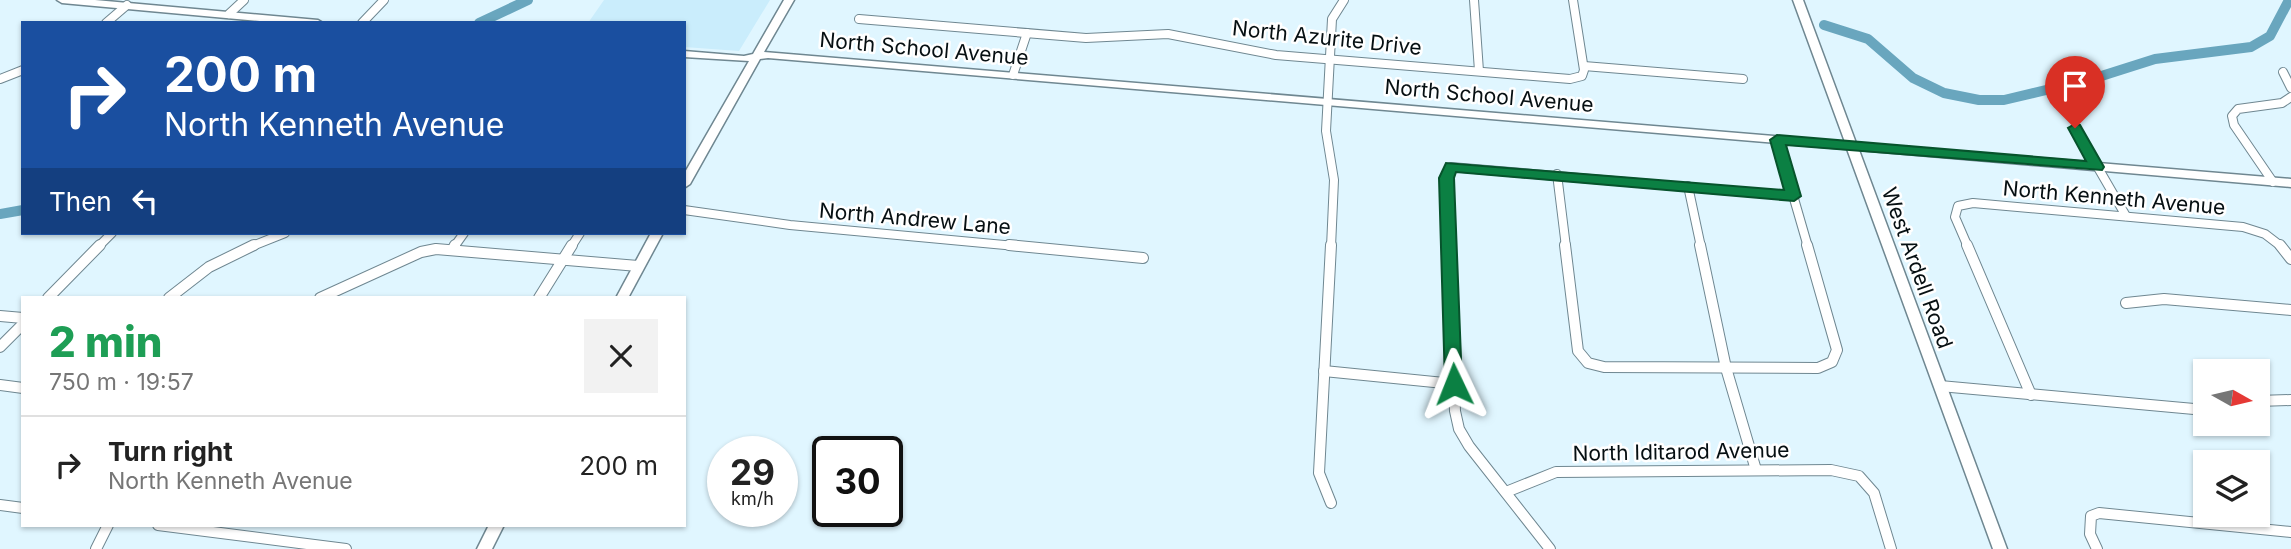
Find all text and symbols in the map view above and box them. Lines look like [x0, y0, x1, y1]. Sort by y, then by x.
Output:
street label: North Azurite Drive [1231, 15, 1423, 60]
street label: North School Avenue [819, 27, 1030, 70]
text: 200 m [164, 45, 317, 104]
icon: right [49, 49, 140, 140]
pin [2045, 56, 2105, 128]
icon: arrive [2056, 67, 2094, 105]
street label: North School Avenue [1384, 74, 1595, 117]
text: North Kenneth Avenue [164, 105, 504, 144]
street label: North Kenneth Avenue [2002, 175, 2226, 220]
icon: left [126, 182, 164, 220]
street label: West Ardell Road [1877, 184, 1958, 352]
text: Then [49, 186, 112, 217]
street label: North Andrew Lane [818, 198, 1012, 239]
text: 2 min [49, 316, 163, 367]
button: close [584, 319, 658, 393]
position arrow [1417, 347, 1491, 421]
north arrow [2193, 359, 2270, 436]
map controls [2193, 359, 2270, 527]
text: 750 m · 19:57 [49, 368, 194, 396]
text: Turn right [108, 436, 233, 467]
speed limit sign: 30 [812, 436, 903, 527]
street label: North Iditarod Avenue [1572, 437, 1790, 466]
icon: right [49, 446, 87, 484]
text: 200 m [579, 450, 658, 481]
button: layers [2193, 450, 2270, 527]
text: 29 [730, 451, 775, 493]
text: North Kenneth Avenue [108, 467, 353, 495]
text: km/h [731, 488, 774, 509]

